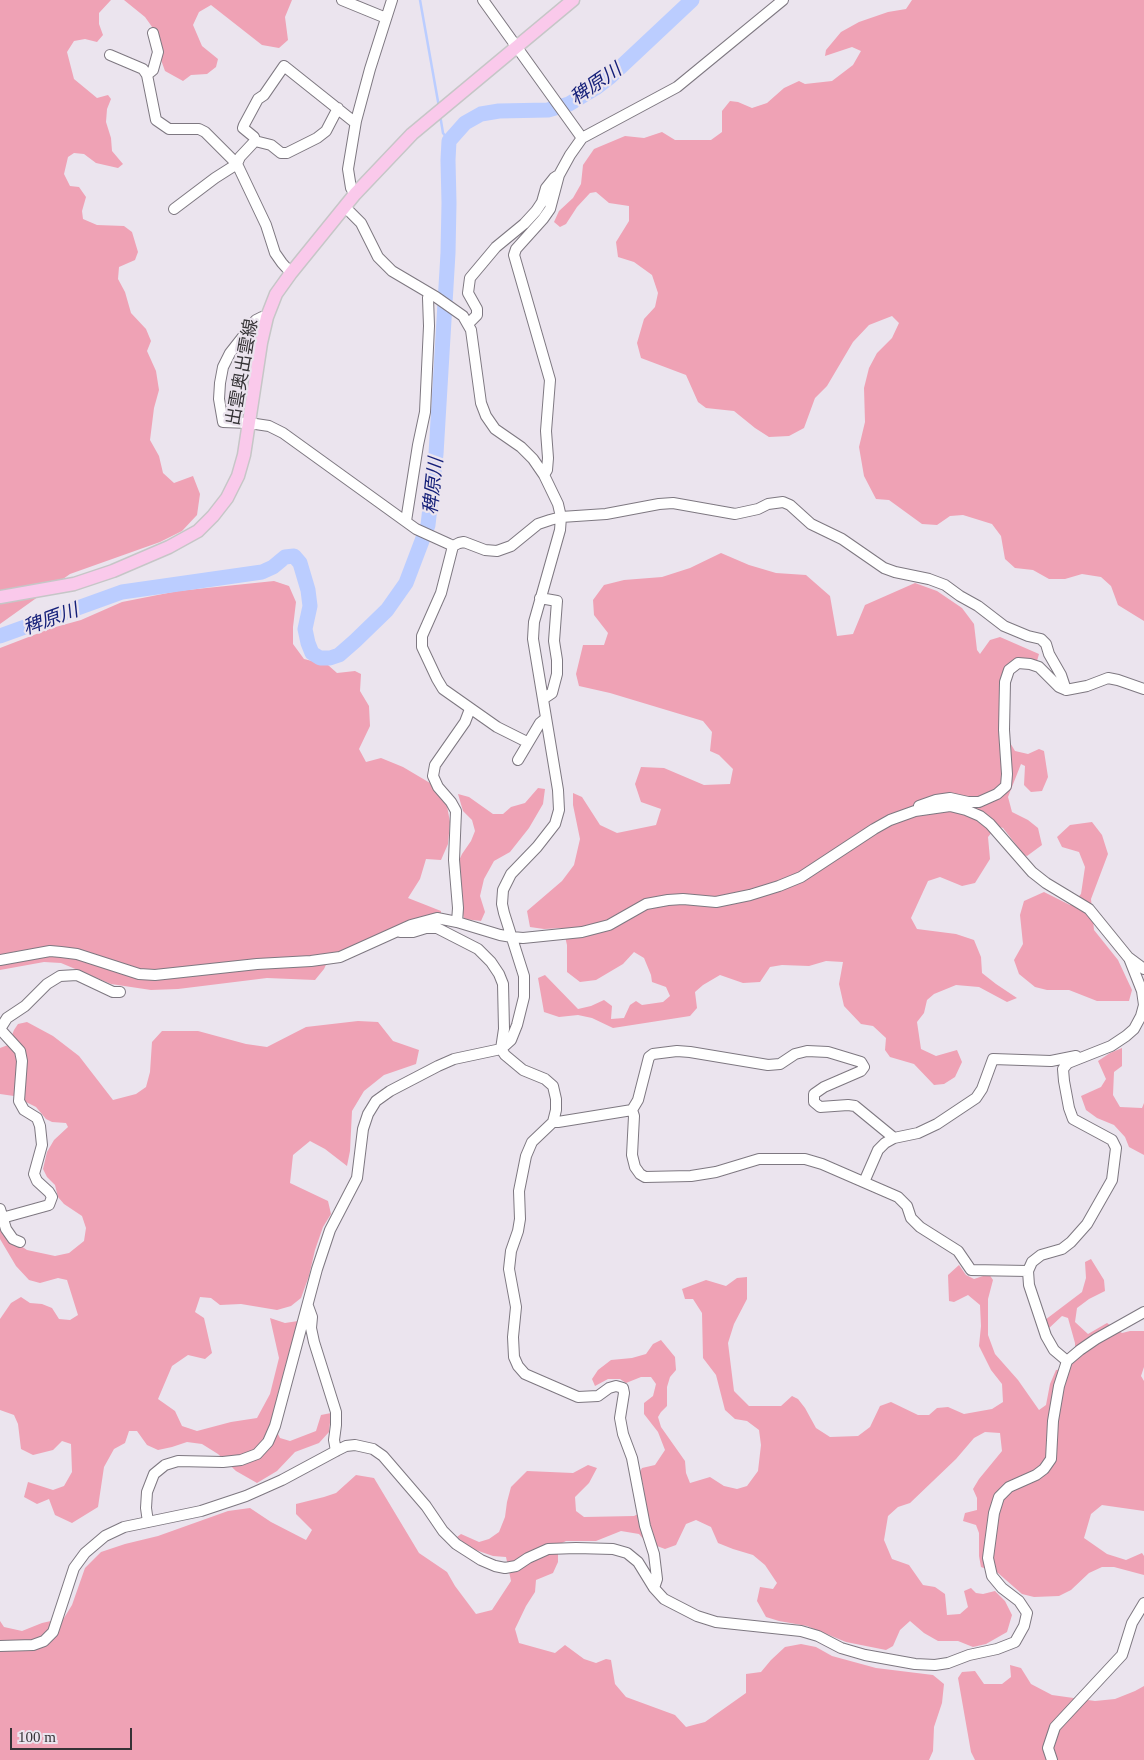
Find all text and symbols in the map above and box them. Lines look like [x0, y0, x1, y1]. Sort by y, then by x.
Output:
water label: 稗原川 [565, 57, 625, 109]
street label: 出雲奥出雲線 [221, 317, 261, 427]
water label: 稗原川 [418, 456, 446, 516]
water label: 稗原川 [19, 598, 81, 638]
scale bar [12, 1718, 135, 1750]
text: 100 m [18, 1729, 56, 1745]

